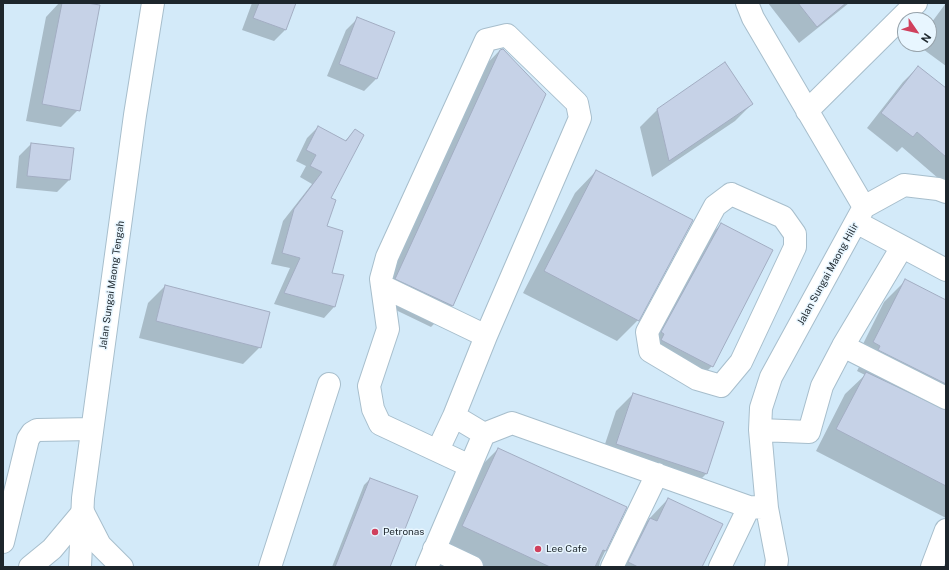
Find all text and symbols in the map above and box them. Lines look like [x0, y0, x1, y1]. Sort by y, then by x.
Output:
north arrow [897, 12, 937, 52]
text: N [919, 31, 934, 45]
street label: Jalan Sungai Maong Tengah [97, 220, 127, 350]
street label: Jalan Sungai Maong Hilir [795, 221, 861, 327]
place label: Petronas [383, 526, 424, 538]
marker: Petronas [370, 527, 380, 537]
place label: Lee Cafe [546, 543, 587, 555]
marker: Lee Cafe [533, 544, 543, 554]

